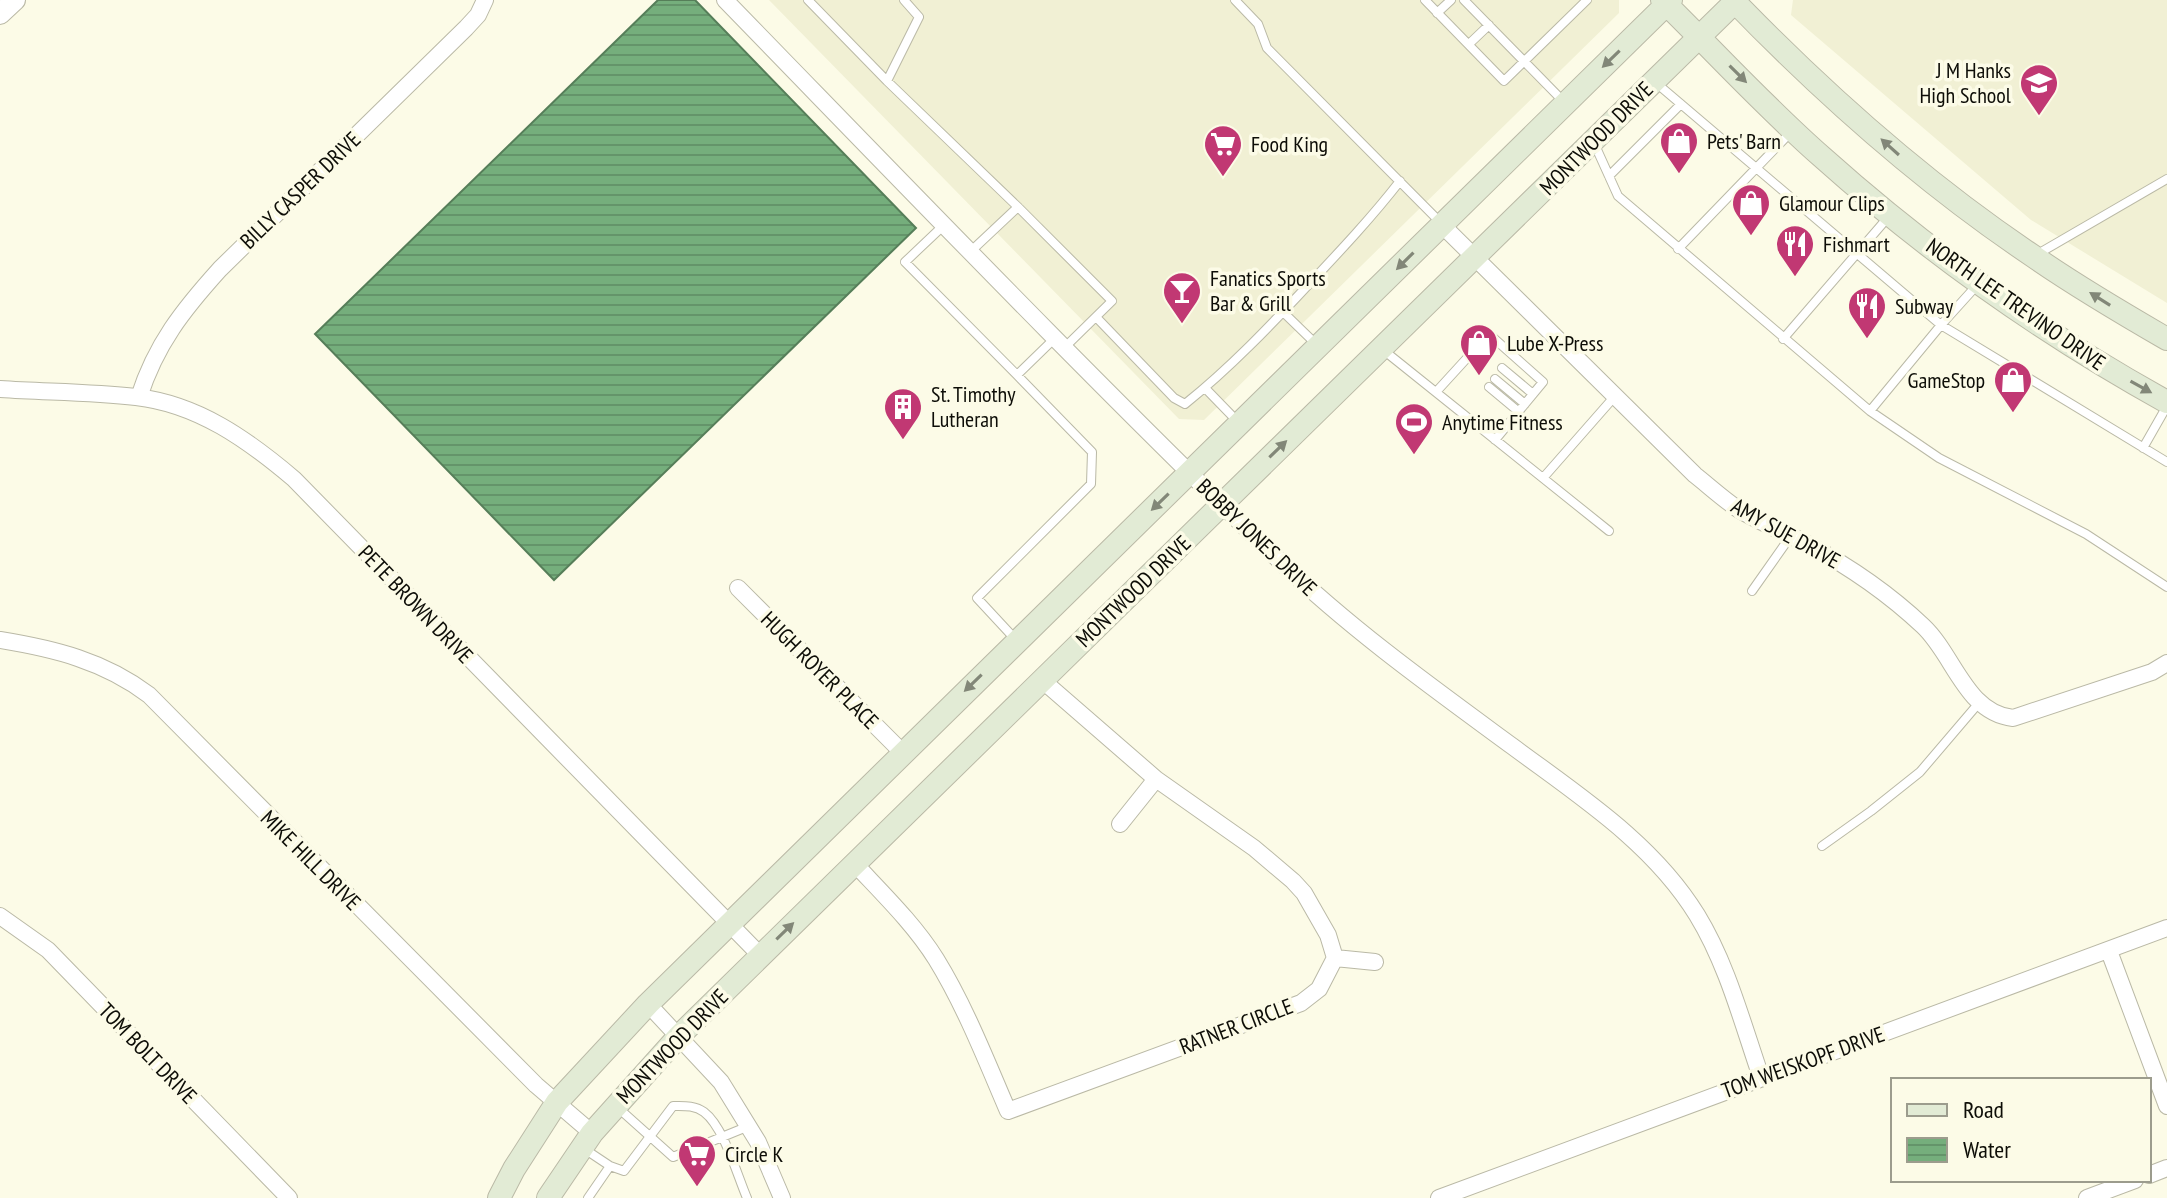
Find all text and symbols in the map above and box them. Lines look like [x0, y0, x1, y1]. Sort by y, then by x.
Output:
one-way arrow [1602, 49, 1621, 68]
place label: J M Hanks High School [1920, 56, 2012, 109]
school or university icon: J M Hanks High School [2018, 62, 2060, 117]
one-way arrow [1728, 64, 1747, 83]
street label: MONTWOOD DRIVE [1533, 75, 1659, 201]
shop icon: Pets' Barn [1658, 120, 1700, 175]
supermarket icon: Food King [1202, 123, 1244, 178]
street label: BILLY CASPER DRIVE [234, 125, 366, 255]
place label: Pets' Barn [1707, 127, 1781, 155]
place label: Food King [1251, 130, 1328, 158]
one-way arrow [1880, 138, 1899, 156]
shop icon: Glamour Clips [1730, 182, 1772, 237]
place label: Glamour Clips [1779, 189, 1885, 217]
restaurant icon: Fishmart [1774, 223, 1816, 278]
place label: Fishmart [1823, 230, 1890, 258]
street label: NORTH LEE TREVINO DRIVE [1921, 232, 2111, 376]
one-way arrow [1396, 251, 1415, 270]
place label: Fanatics Sports Bar & Grill [1210, 264, 1326, 317]
bar icon: Fanatics Sports Bar & Grill [1161, 270, 1203, 325]
restaurant icon: Subway [1846, 285, 1888, 340]
place label: Subway [1895, 292, 1954, 320]
one-way arrow [2089, 293, 2111, 307]
shop icon: Lube X-Press [1458, 322, 1500, 377]
place label: Lube X-Press [1507, 329, 1603, 357]
shop icon: GameStop [1992, 359, 2034, 414]
place label: GameStop [1908, 366, 1985, 394]
place label: St. Timothy Lutheran [931, 380, 1016, 433]
one-way arrow [2129, 380, 2152, 394]
building icon: St. Timothy Lutheran [882, 386, 924, 441]
sports icon: Anytime Fitness [1393, 401, 1435, 456]
place label: Anytime Fitness [1442, 408, 1563, 436]
one-way arrow [1268, 441, 1287, 459]
street label: BOBBY JONES DRIVE [1191, 472, 1323, 602]
one-way arrow [1151, 492, 1170, 511]
street label: AMY SUE DRIVE [1727, 492, 1845, 574]
street label: MONTWOOD DRIVE [1070, 529, 1196, 653]
street label: PETE BROWN DRIVE [353, 539, 479, 669]
street label: HUGH ROYER PLACE [755, 605, 885, 735]
one-way arrow [964, 673, 983, 692]
street label: MIKE HILL DRIVE [255, 804, 367, 916]
one-way arrow [775, 922, 794, 941]
street label: MONTWOOD DRIVE [610, 983, 734, 1109]
street label: RATNER CIRCLE [1175, 992, 1297, 1060]
street label: TOM BOLT DRIVE [93, 997, 203, 1109]
street label: TOM WEISKOPF DRIVE [1718, 1020, 1888, 1104]
legend [1891, 1078, 2151, 1182]
text: Road [1963, 1094, 2004, 1125]
supermarket icon: Circle K [676, 1133, 718, 1188]
text: Water [1963, 1134, 2011, 1165]
place label: Circle K [725, 1140, 784, 1168]

